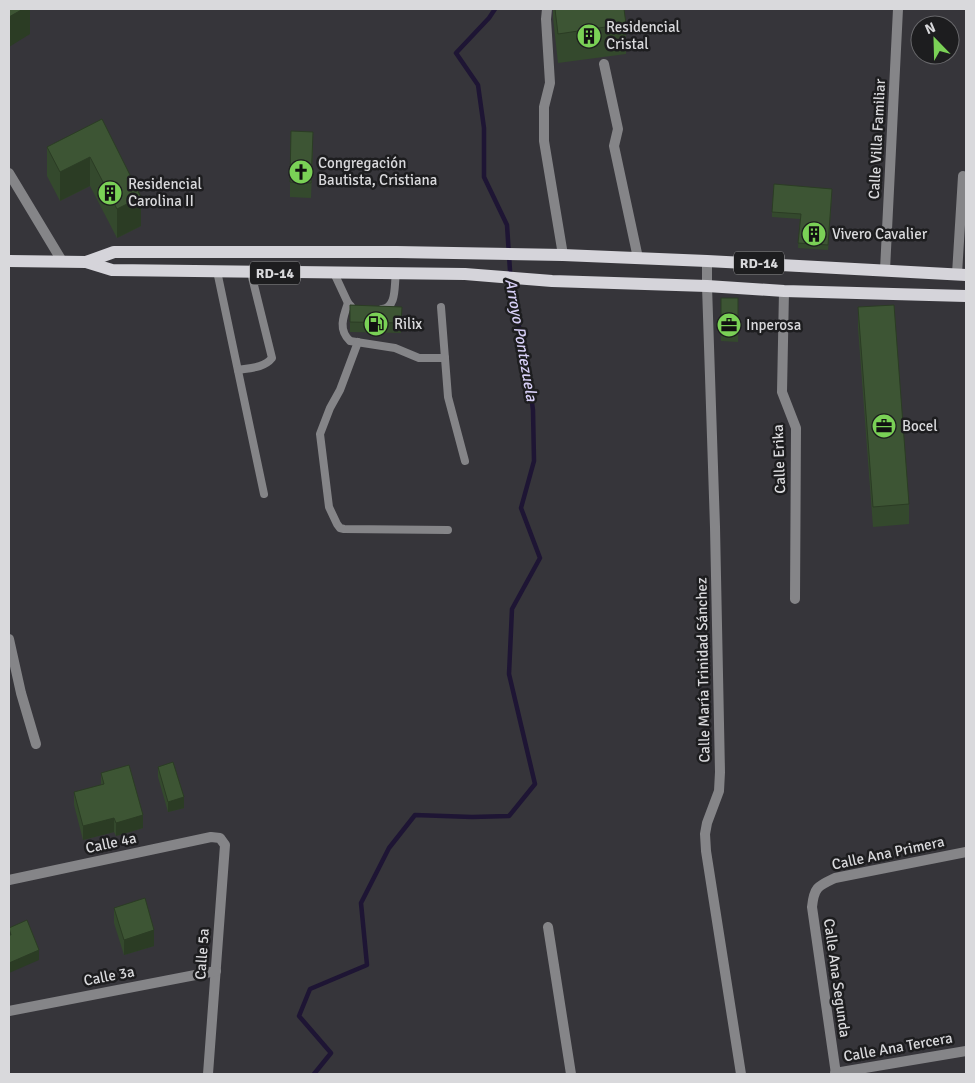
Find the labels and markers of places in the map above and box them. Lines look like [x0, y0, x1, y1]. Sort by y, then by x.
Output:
place label: Residencial Cristal [606, 18, 680, 53]
building icon: Residencial Cristal [576, 23, 602, 49]
place label: Congregación Bautista, Cristiana [318, 154, 437, 189]
church icon: Congregación Bautista, Cristiana [288, 159, 314, 185]
place label: Residencial Carolina II [128, 175, 202, 210]
building icon: Residencial Carolina II [97, 180, 123, 206]
building icon: Vivero Cavalier [801, 221, 827, 247]
place label: Vivero Cavalier [832, 225, 928, 243]
fuel station icon: Rilix [363, 311, 389, 337]
office icon: Inperosa [716, 312, 742, 338]
place label: Rilix [394, 315, 422, 333]
place label: Inperosa [746, 316, 801, 334]
office icon: Bocel [871, 413, 897, 439]
place label: Bocel [902, 417, 938, 435]

